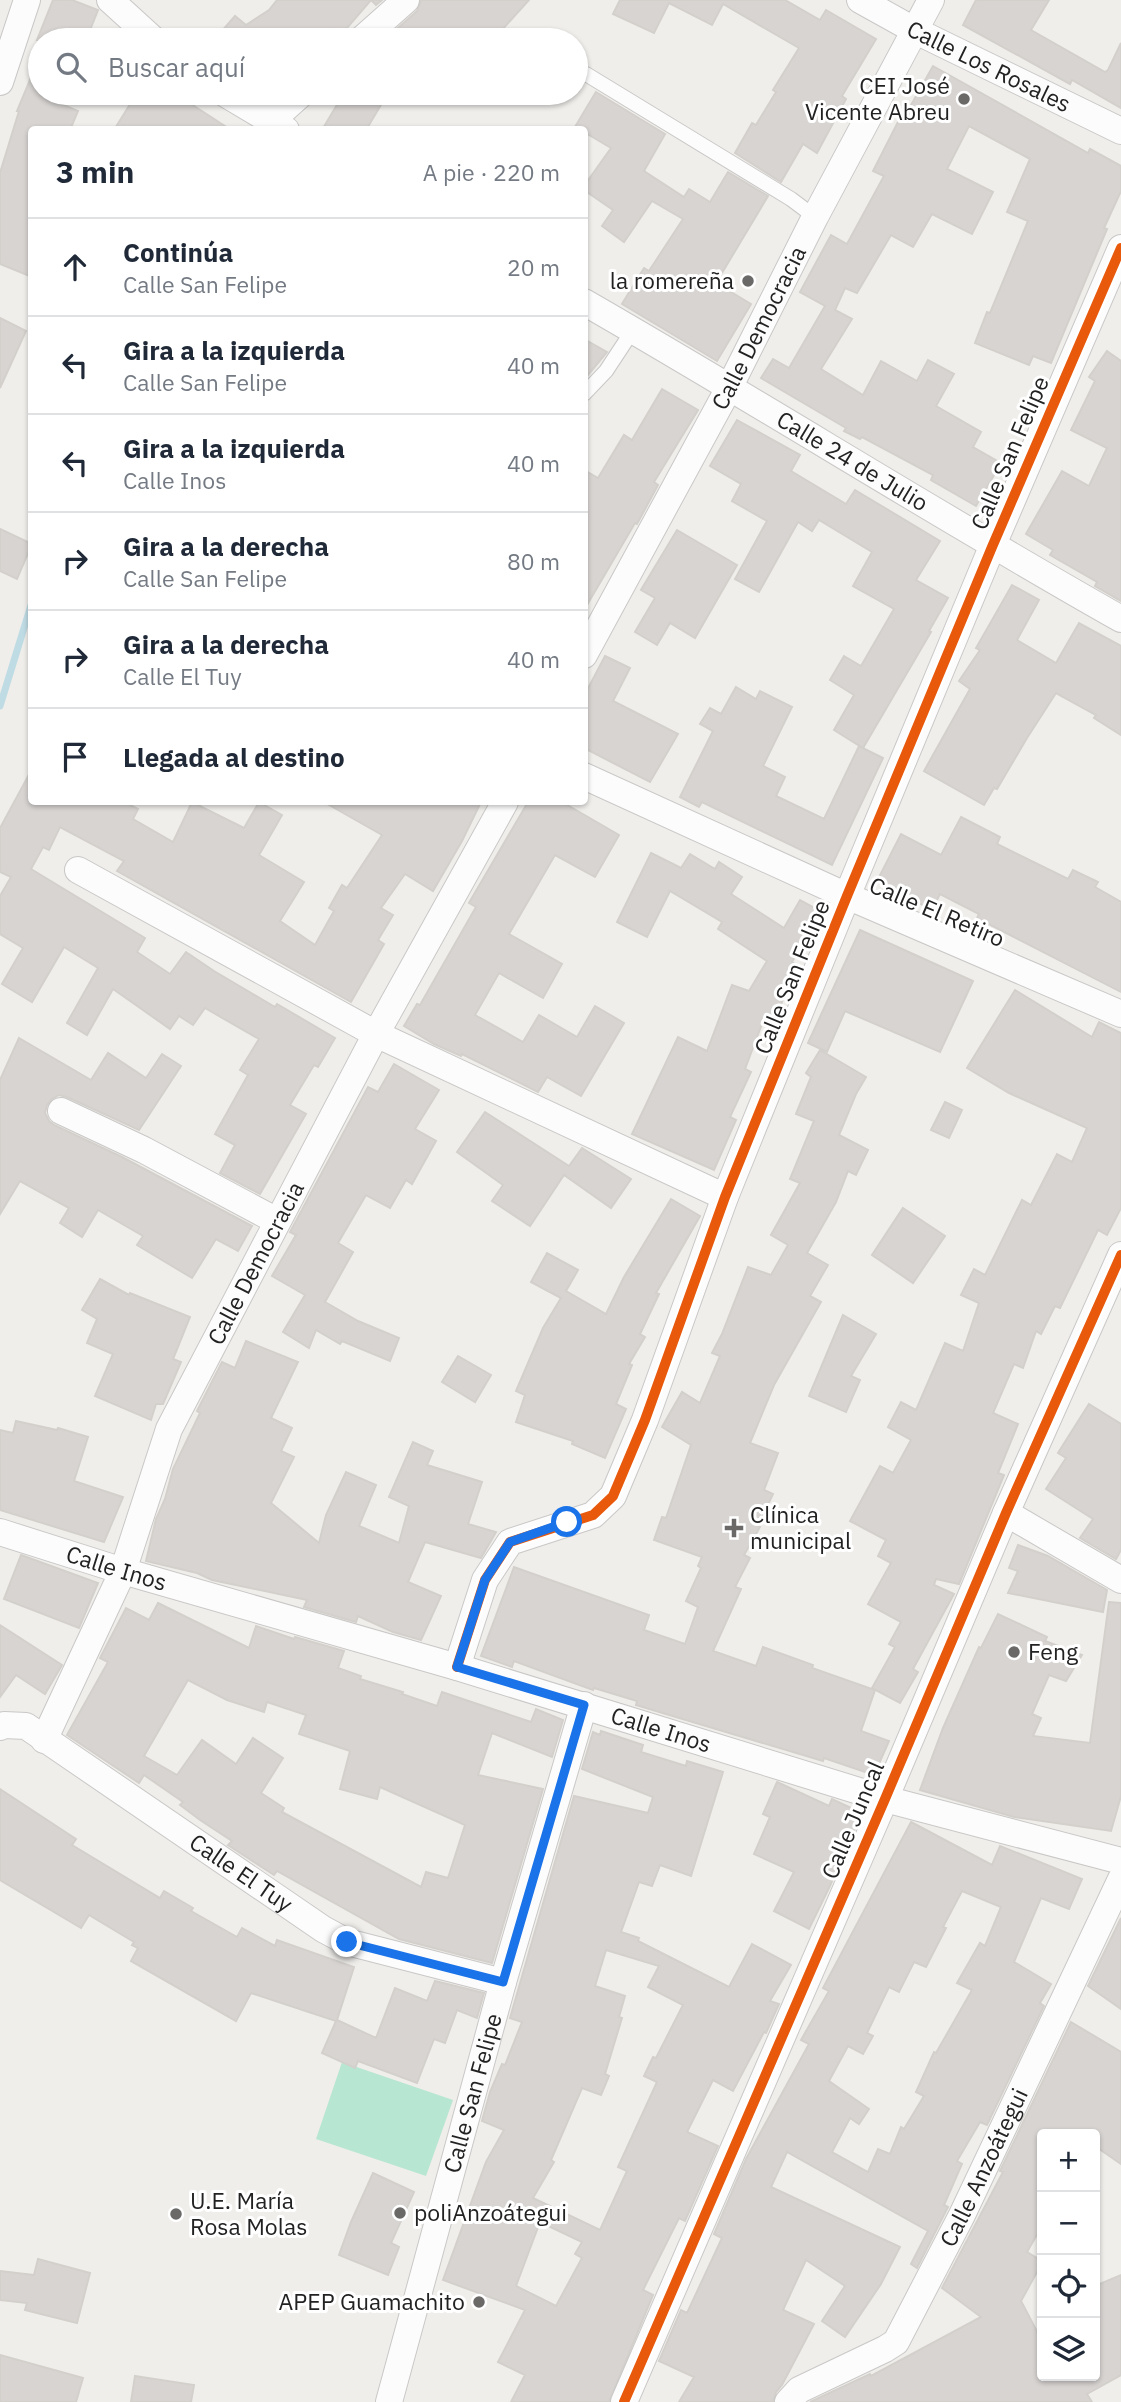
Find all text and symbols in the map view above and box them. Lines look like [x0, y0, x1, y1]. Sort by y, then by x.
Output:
street label: Calle Los Rosales [902, 13, 1076, 118]
search box [28, 28, 588, 105]
icon: search [52, 48, 90, 86]
text: Buscar aquí [108, 50, 245, 84]
place label: CEI José Vicente Abreu [805, 70, 950, 126]
marker: CEI José Vicente Abreu [956, 91, 972, 107]
text: 3 min [56, 152, 134, 191]
text: A pie · 220 m [423, 157, 560, 187]
text: Continúa [123, 235, 233, 269]
street label: Calle Democracia [704, 240, 812, 415]
icon: ahead [56, 248, 94, 286]
text: 20 m [507, 252, 560, 282]
place label: la romereña [610, 265, 734, 295]
text: Calle San Felipe [123, 269, 287, 299]
marker: la romereña [740, 273, 756, 289]
text: Gira a la izquierda [123, 333, 345, 367]
icon: left [56, 346, 94, 384]
text: 40 m [507, 350, 560, 380]
text: Calle San Felipe [123, 367, 287, 397]
street label: Calle San Felipe [963, 371, 1055, 534]
street label: Calle 24 de Julio [772, 403, 934, 517]
text: Gira a la izquierda [123, 431, 345, 465]
icon: left [56, 444, 94, 482]
text: 40 m [507, 448, 560, 478]
text: Calle Inos [123, 465, 226, 495]
text: Gira a la derecha [123, 529, 329, 563]
icon: right [56, 542, 94, 580]
text: 80 m [507, 546, 560, 576]
text: Calle San Felipe [123, 563, 287, 593]
text: Gira a la derecha [123, 627, 329, 661]
icon: right [56, 640, 94, 678]
text: 40 m [507, 644, 560, 674]
text: Calle El Tuy [123, 661, 242, 691]
icon: arrive [56, 738, 94, 776]
text: Llegada al destino [123, 740, 345, 774]
street label: Calle El Retiro [865, 869, 1010, 953]
street label: Calle San Felipe [746, 895, 836, 1058]
street label: Calle Democracia [200, 1176, 310, 1349]
place label: Clínica municipal [750, 1499, 851, 1555]
route start [551, 1506, 582, 1537]
marker: Clínica municipal [724, 1518, 744, 1538]
street label: Calle Inos [63, 1538, 170, 1597]
place label: Feng [1028, 1636, 1078, 1666]
marker: Feng [1006, 1644, 1022, 1660]
street label: Calle Inos [607, 1699, 715, 1759]
street label: Calle Juncal [814, 1756, 890, 1883]
street label: Calle El Tuy [184, 1826, 300, 1918]
route end [331, 1926, 362, 1957]
street label: Calle San Felipe [436, 2010, 508, 2176]
street label: Calle Anzoátegui [932, 2083, 1034, 2251]
map controls [1037, 2129, 1100, 2381]
button: + [1037, 2129, 1100, 2192]
place label: U.E. María Rosa Molas [190, 2185, 307, 2241]
button: − [1037, 2192, 1100, 2255]
place label: poliAnzoátegui [414, 2197, 567, 2227]
marker: poliAnzoátegui [392, 2205, 408, 2221]
marker: U.E. María Rosa Molas [168, 2206, 184, 2222]
button: locate [1037, 2255, 1100, 2318]
place label: APEP Guamachito [279, 2286, 465, 2316]
marker: APEP Guamachito [471, 2294, 487, 2310]
button: layers [1037, 2318, 1100, 2381]

